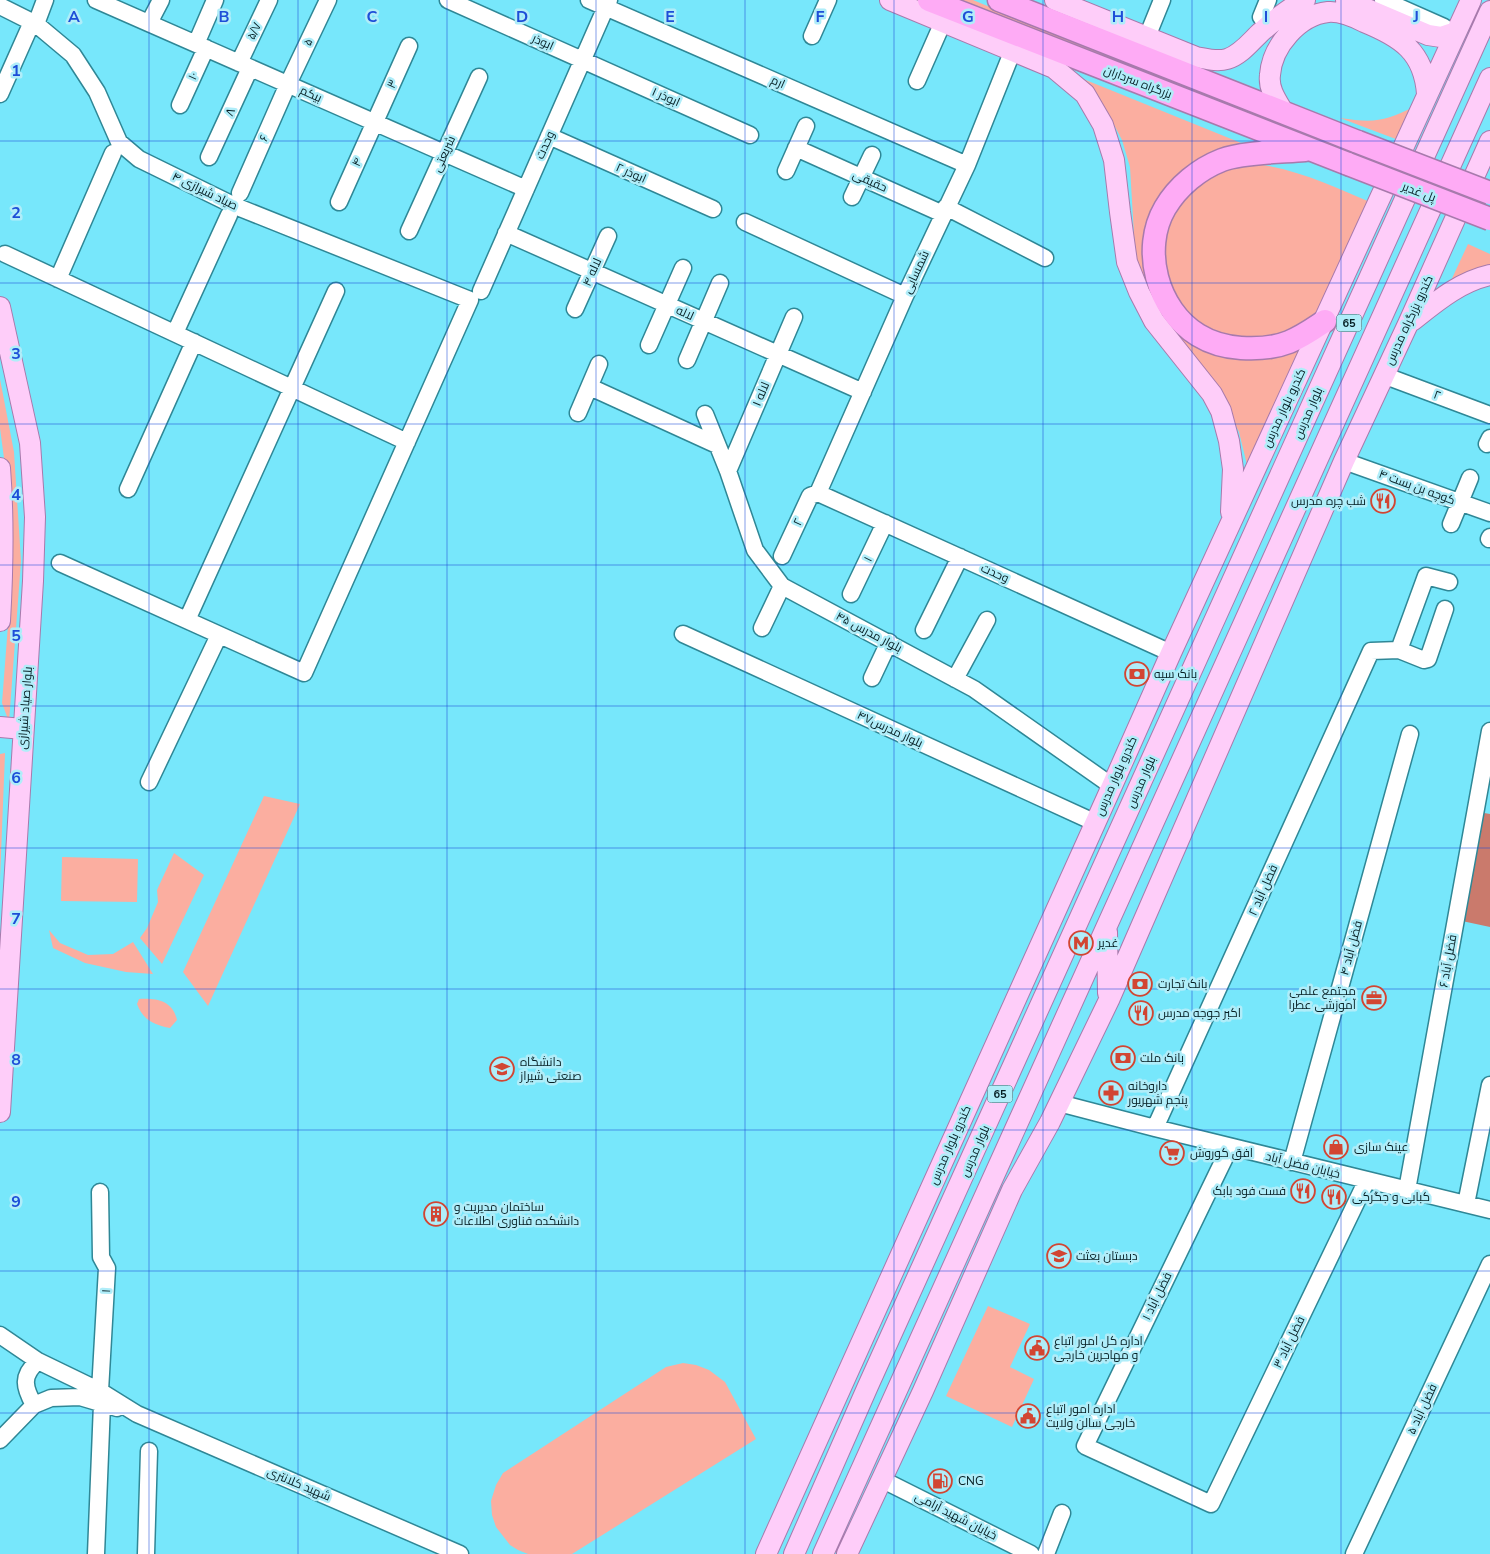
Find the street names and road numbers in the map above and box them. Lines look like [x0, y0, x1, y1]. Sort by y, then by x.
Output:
street label: ۵/۷ [243, 19, 265, 42]
street label: ابوذر [529, 30, 556, 54]
street label: ۵ [299, 36, 317, 48]
street label: بزرگراه سرداران [1102, 62, 1174, 102]
street label: ۱۰ [184, 70, 202, 82]
street label: ارم [768, 72, 788, 92]
street label: ۳ [383, 77, 401, 91]
street label: بیکم [297, 82, 325, 106]
street label: ابوذر ۱ [649, 84, 683, 110]
street label: ۸ [221, 105, 239, 119]
street label: وحدت [532, 128, 558, 162]
street label: ۶ [256, 132, 272, 144]
street label: شریعتی [429, 133, 459, 175]
street label: ۴ [348, 155, 366, 169]
street label: ابوذر ۲ [613, 159, 649, 187]
street label: حقیقی [850, 166, 890, 196]
street label: صیاد شیرازی ۴ [170, 168, 240, 214]
street label: پل غدیر [1398, 178, 1439, 207]
street label: شمسایی [899, 248, 933, 296]
street label: لاله ۴ [579, 255, 605, 289]
street label: کندرو بزرگراه مدرس [1381, 273, 1437, 367]
street label: لاله [674, 302, 696, 324]
road number: 65 [1336, 314, 1362, 332]
street label: کندرو بلوار مدرس [1259, 366, 1309, 450]
street label: لاله ۱ [749, 379, 773, 409]
street label: بلوار مدرس [1290, 385, 1326, 441]
street label: ۲ [1431, 386, 1443, 404]
street label: کوچه بن بست ۴ [1376, 466, 1457, 509]
street label: ۲ [789, 516, 807, 528]
street label: ۱ [860, 554, 876, 564]
street label: وحدت [978, 560, 1012, 586]
street label: ۴۵ بلوار مدرس [833, 608, 905, 656]
street label: بلوار صیاد شیرازی [14, 666, 36, 750]
street label: بلوار مدرس۴۷ [855, 707, 925, 751]
street label: کندرو بلوار مدرس [1092, 734, 1140, 818]
street label: بلوار مدرس [1123, 754, 1159, 810]
street label: فضل آباد ۲ [1245, 862, 1281, 918]
street label: فضل آباد ۴ [1336, 919, 1366, 977]
street label: فضل آباد ۶ [1435, 933, 1461, 989]
road number: 65 [988, 1086, 1012, 1102]
street label: کندرو بلوار مدرس [926, 1103, 974, 1187]
street label: بلوار مدرس [957, 1123, 993, 1179]
street label: خیابان فضل آباد [1264, 1148, 1342, 1182]
street label: فضل آباد ۱ [1139, 1269, 1175, 1323]
street label: ۱ [98, 1289, 114, 1293]
street label: فضل آباد ۳ [1270, 1313, 1308, 1371]
street label: فضل آباد ۵ [1403, 1381, 1441, 1437]
street label: شهید کلانتری [265, 1463, 333, 1505]
street label: خیابان شهید آرامی [912, 1488, 1000, 1544]

